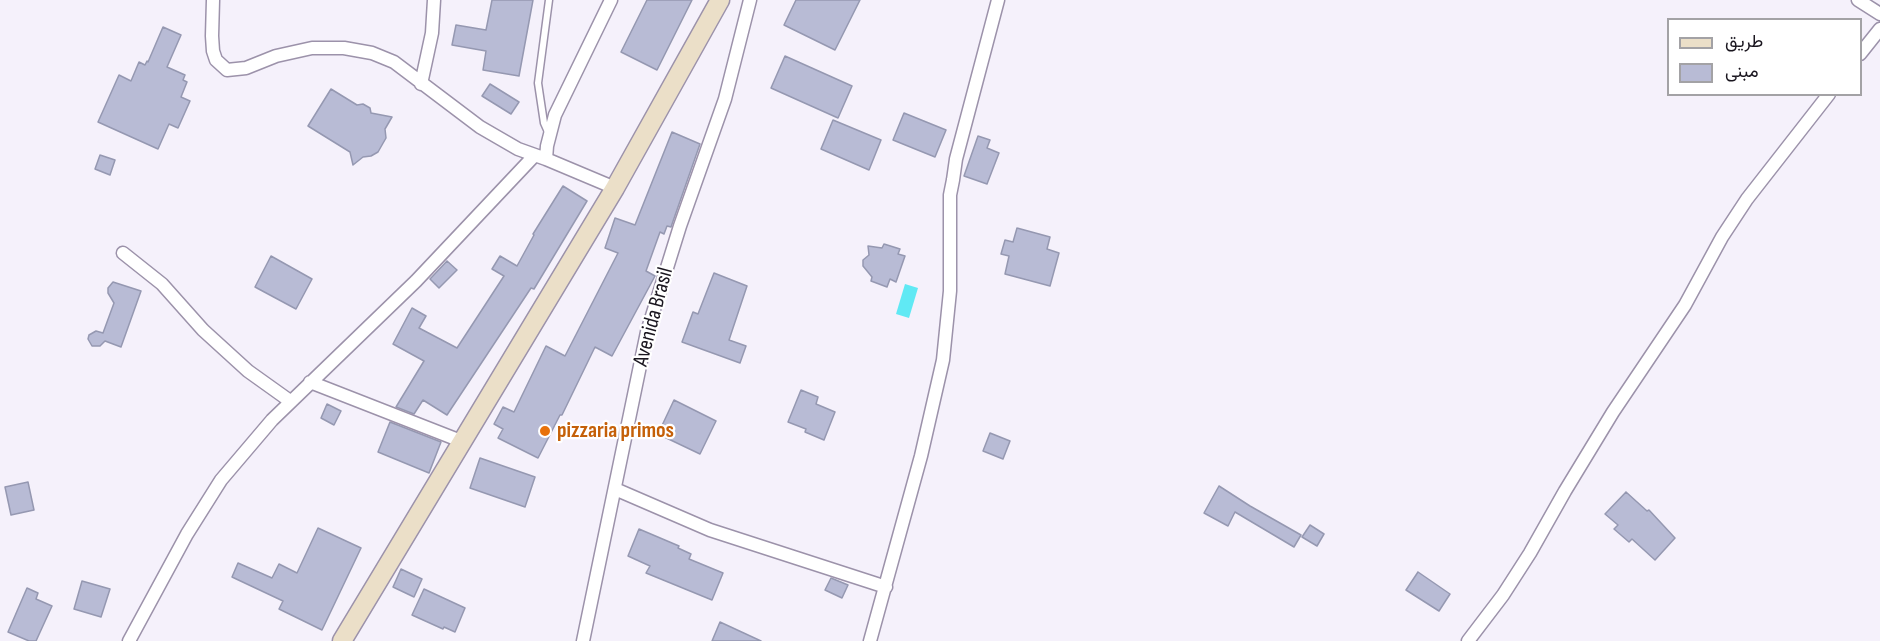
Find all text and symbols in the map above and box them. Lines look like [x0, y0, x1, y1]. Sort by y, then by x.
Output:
legend [1667, 18, 1862, 96]
text: طريق [1725, 31, 1763, 52]
text: مبنى [1725, 61, 1759, 82]
street label: Avenida Brasil [628, 265, 680, 369]
place label: pizzaria primos [557, 418, 674, 444]
marker: pizzaria primos [538, 424, 552, 438]

